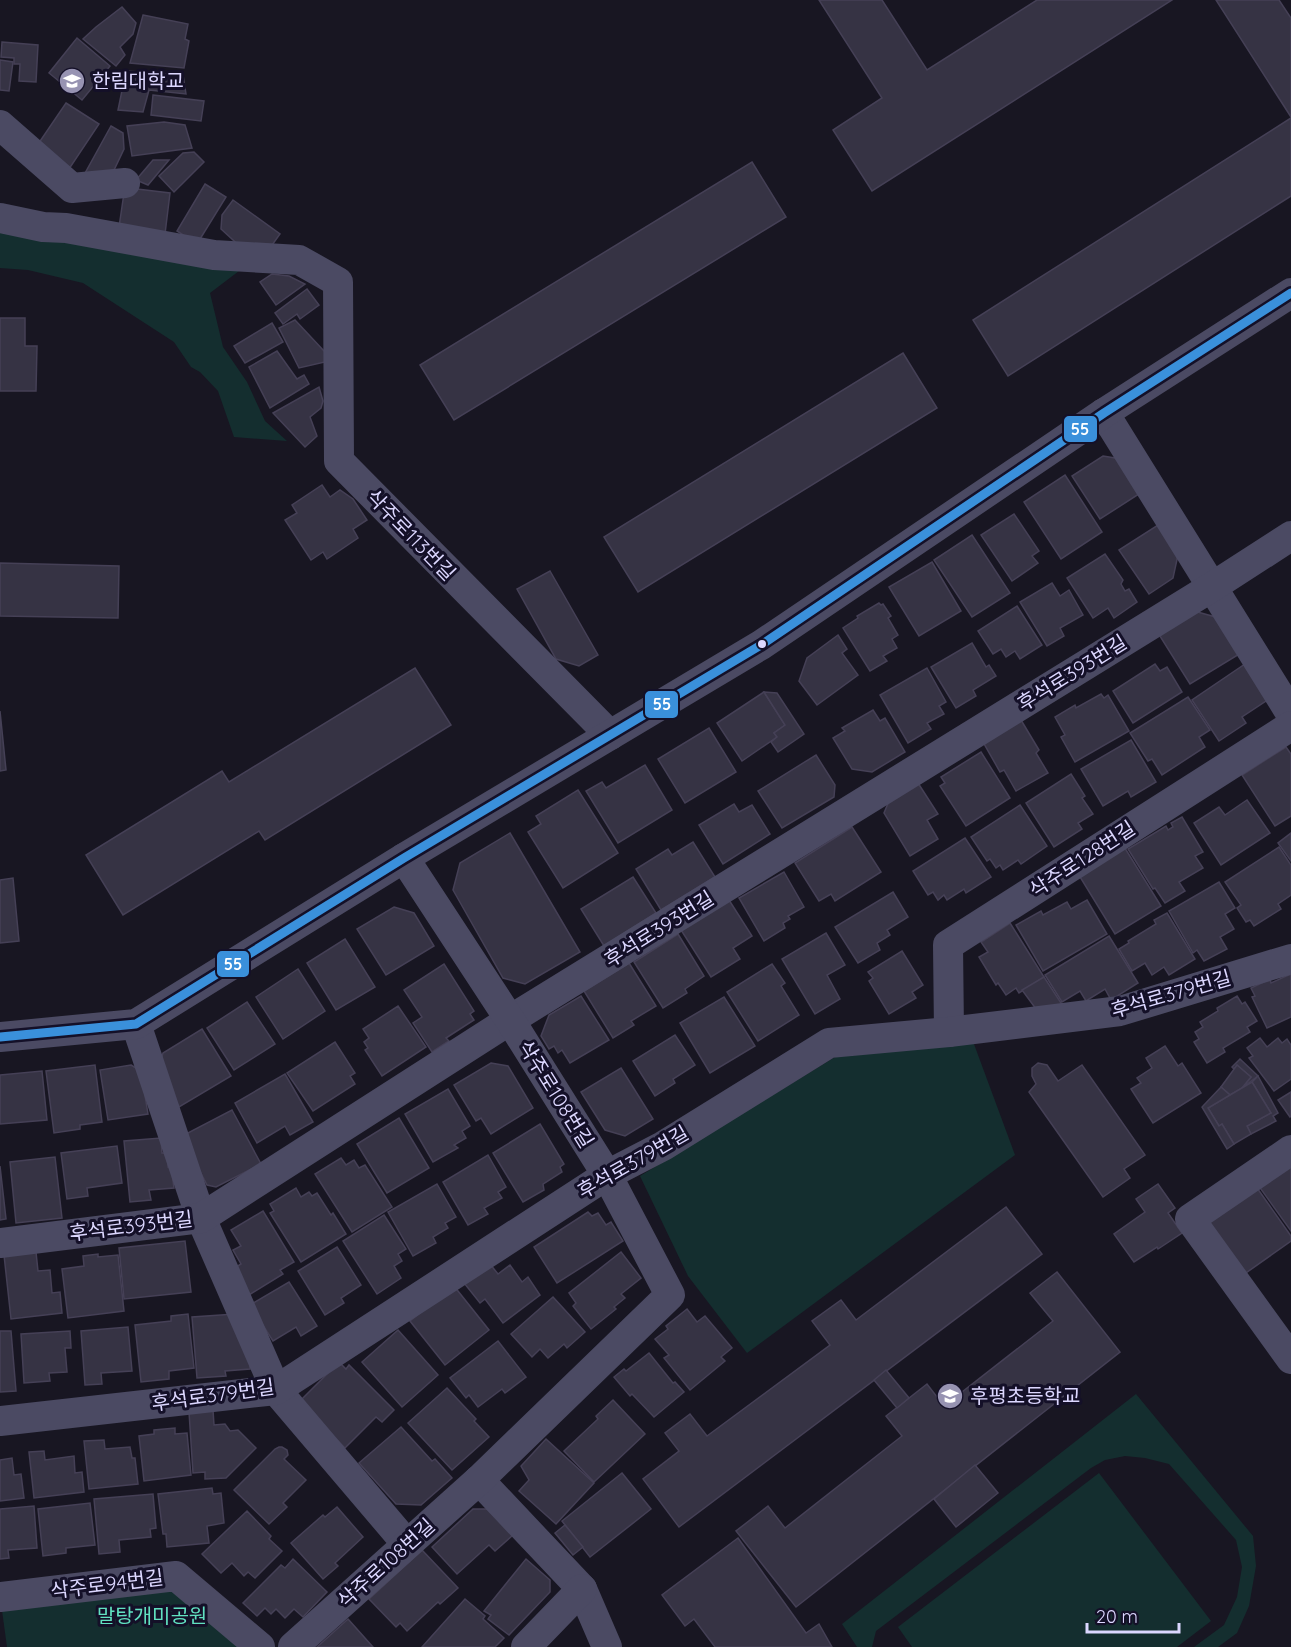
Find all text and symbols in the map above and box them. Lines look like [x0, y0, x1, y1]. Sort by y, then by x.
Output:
school or university icon: 한림대학교 [57, 66, 87, 96]
place label: 한림대학교 [92, 68, 184, 93]
line badge: 55 [1063, 415, 1098, 443]
text: 55 [1071, 419, 1089, 439]
street label: 삭주로113번길 [362, 484, 461, 586]
street label: 후석로393번길 [1012, 629, 1131, 716]
unlabelled marker [756, 638, 768, 650]
line badge: 55 [644, 690, 679, 719]
text: 55 [653, 694, 671, 714]
street label: 삭주로128번길 [1024, 815, 1139, 902]
street label: 후석로393번길 [599, 885, 718, 972]
line badge: 55 [216, 950, 250, 978]
text: 55 [224, 954, 242, 974]
street label: 후석로379번길 [1108, 964, 1234, 1023]
street label: 삭주로108번길 [513, 1035, 599, 1152]
street label: 후석로379번길 [573, 1120, 693, 1203]
street label: 후석로393번길 [68, 1206, 194, 1245]
street label: 후석로379번길 [150, 1374, 276, 1416]
school or university icon: 후평초등학교 [935, 1381, 965, 1411]
place label: 후평초등학교 [970, 1383, 1080, 1408]
street label: 삭주로108번길 [332, 1512, 439, 1613]
street label: 삭주로94번길 [49, 1564, 165, 1603]
scale bar [1087, 1596, 1178, 1634]
park label: 말탕개미공원 [97, 1603, 207, 1628]
text: 20 m [1096, 1605, 1138, 1628]

